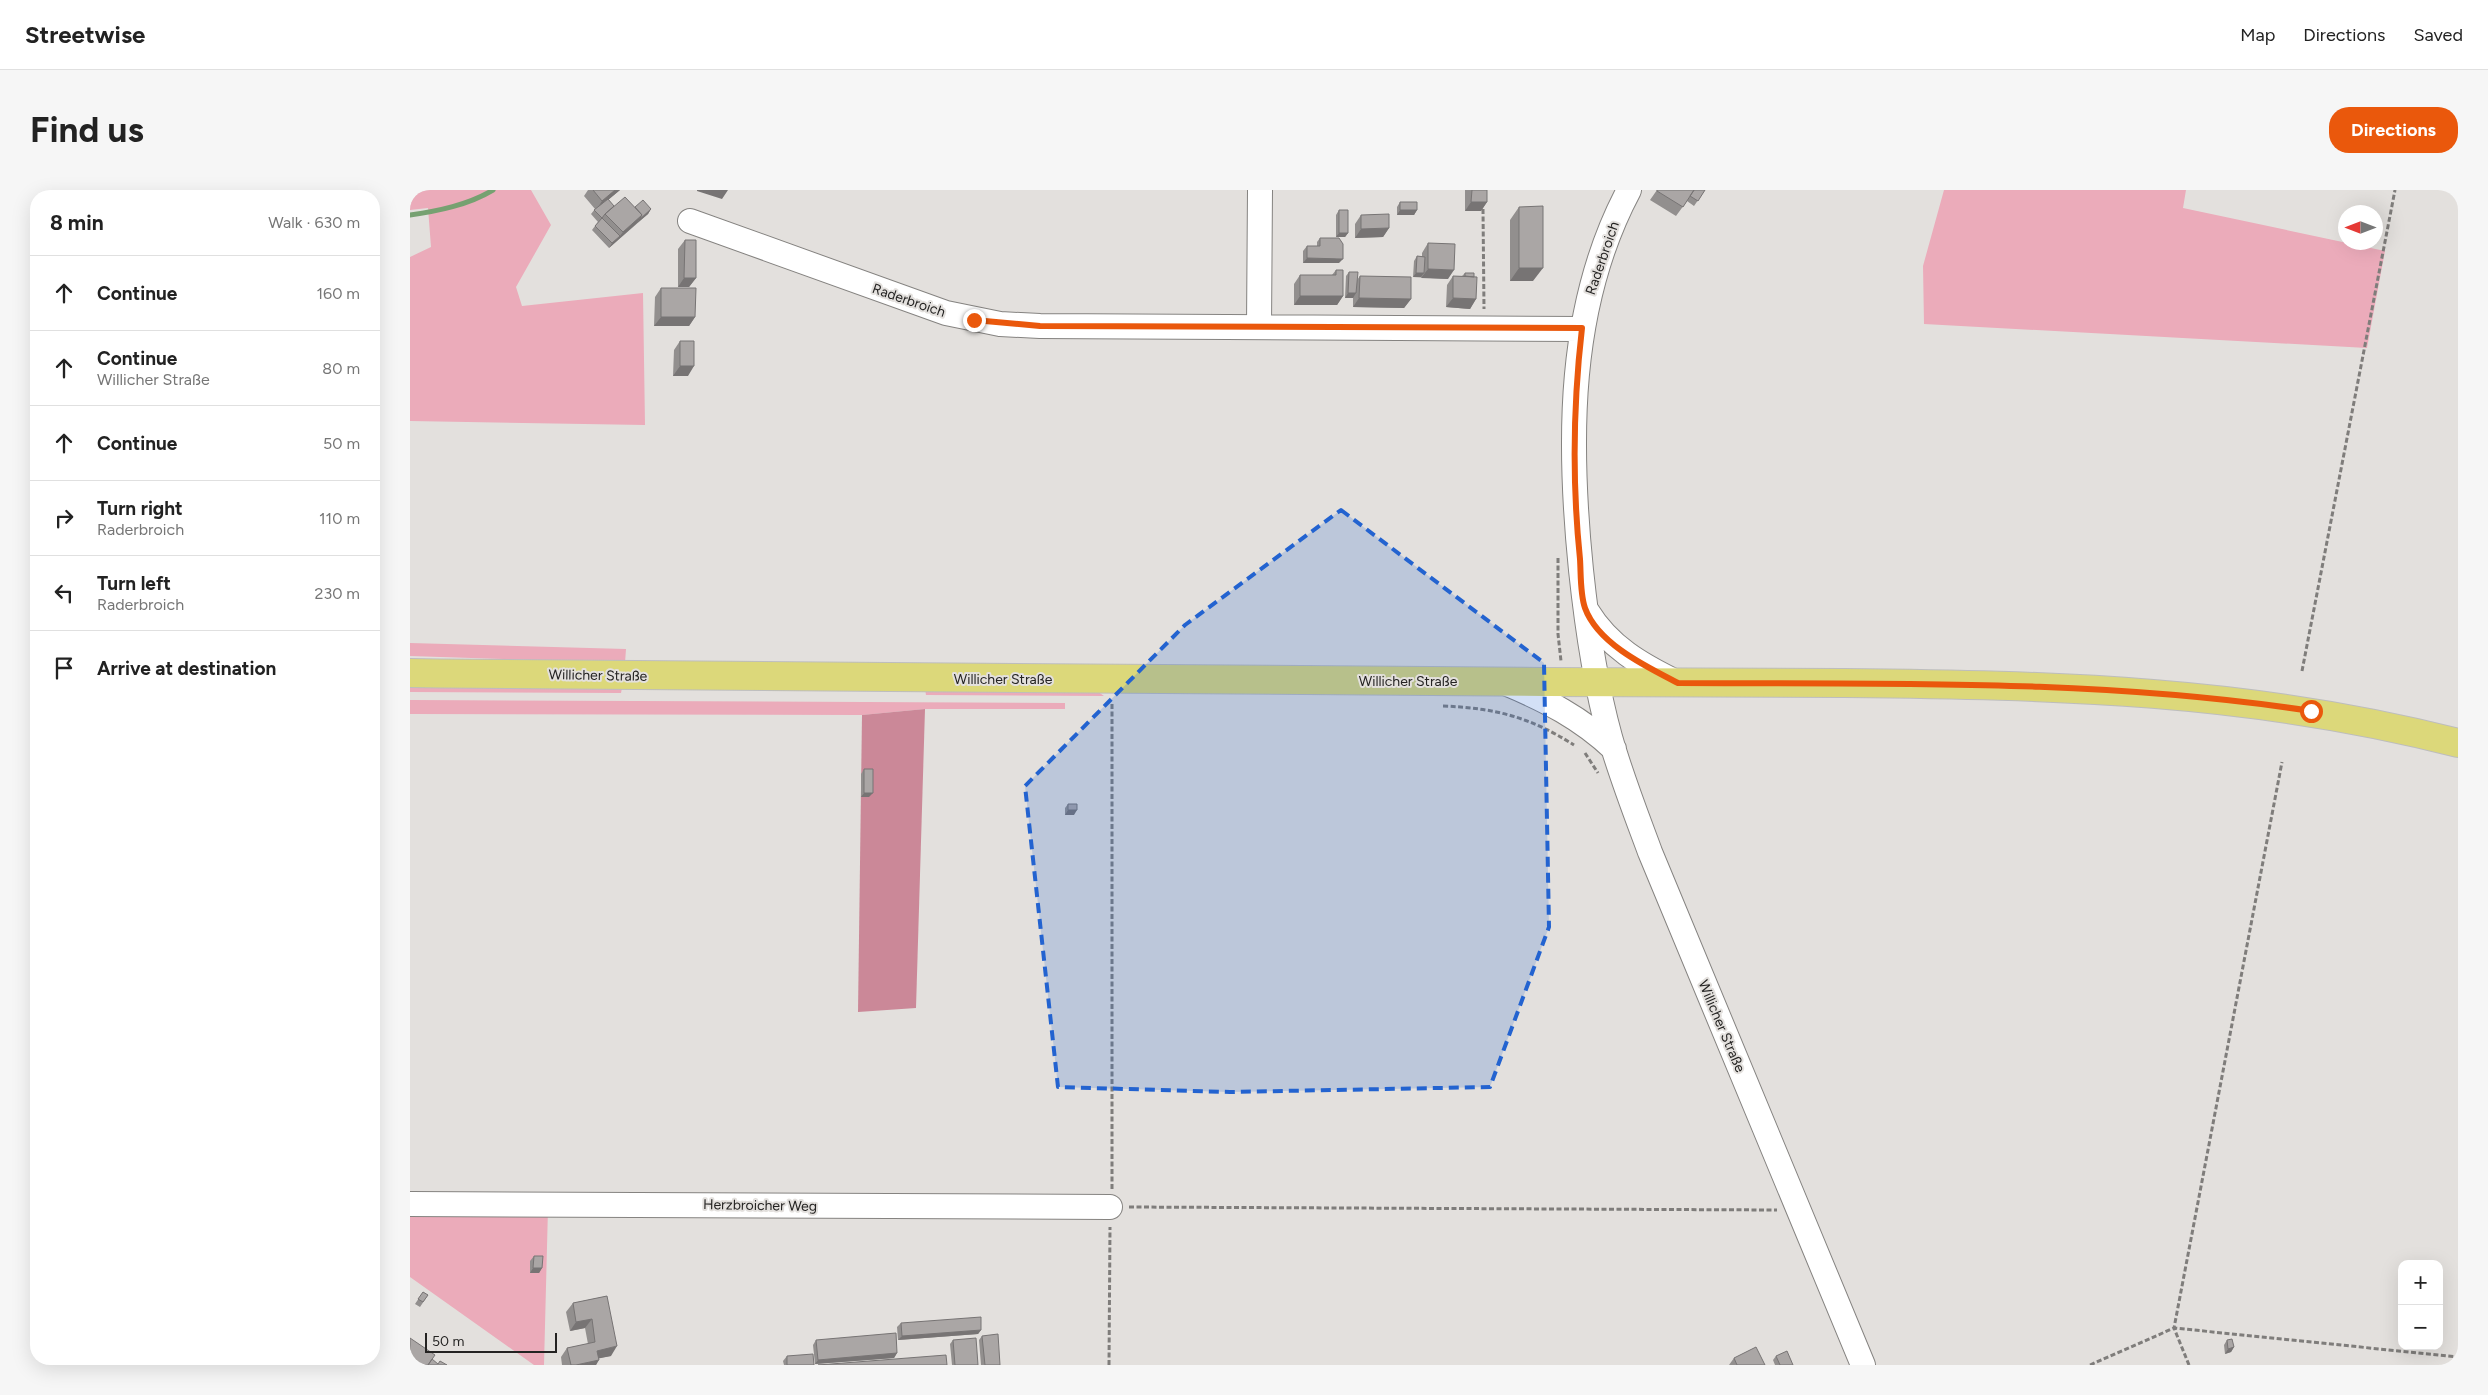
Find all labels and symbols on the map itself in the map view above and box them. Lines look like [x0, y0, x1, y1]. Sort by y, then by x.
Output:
north arrow [2338, 205, 2383, 250]
street label: Raderbroich [1582, 219, 1623, 297]
street label: Raderbroich [870, 280, 948, 321]
route end [963, 309, 986, 332]
street label: Willicher Straße [549, 666, 648, 685]
street label: Willicher Straße [954, 671, 1053, 688]
street label: Willicher Straße [1359, 673, 1458, 690]
route start [2300, 700, 2323, 723]
street label: Willicher Straße [1694, 977, 1749, 1075]
street label: Herzbroicher Weg [703, 1196, 817, 1215]
scale bar [425, 1330, 558, 1353]

